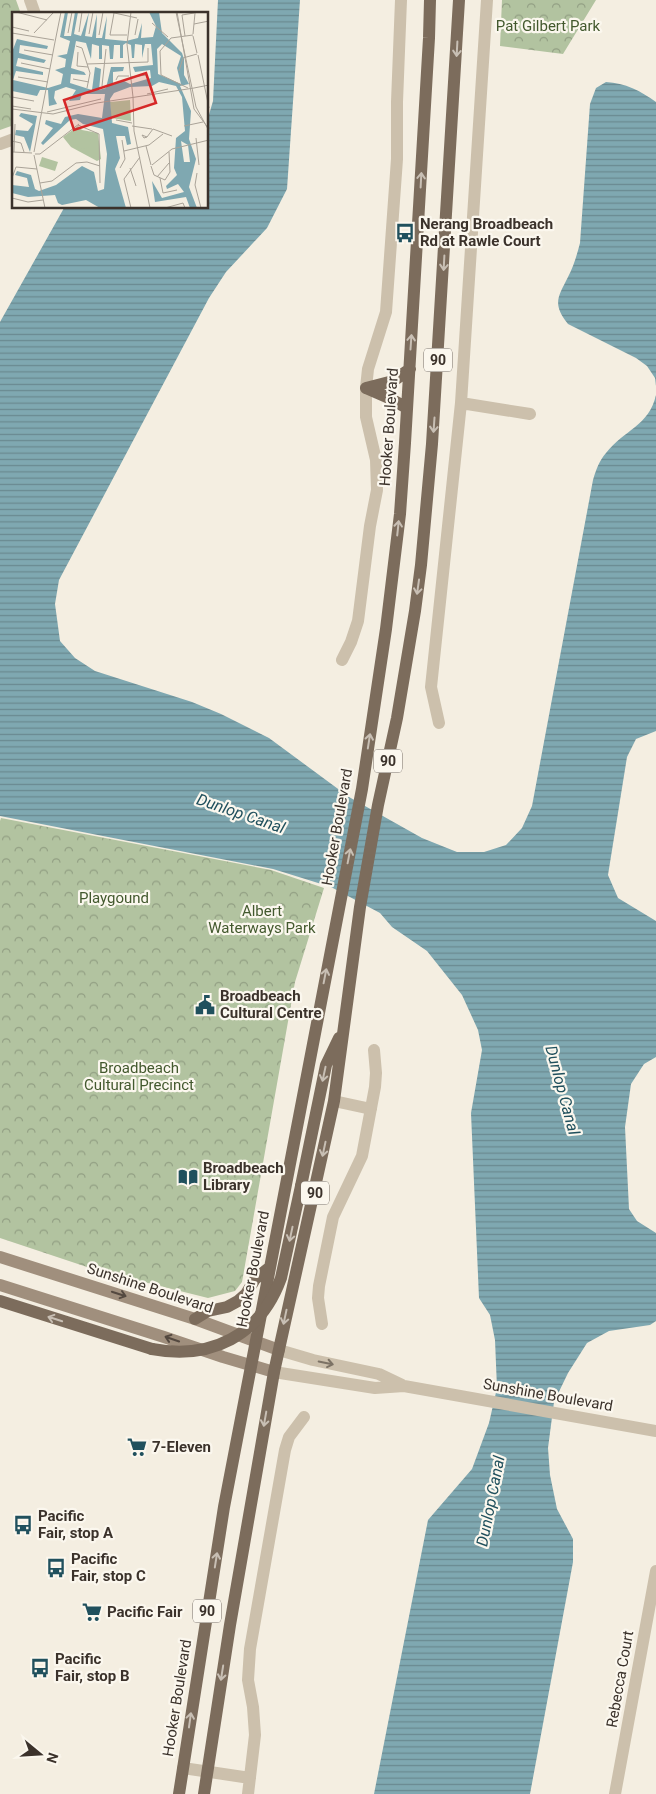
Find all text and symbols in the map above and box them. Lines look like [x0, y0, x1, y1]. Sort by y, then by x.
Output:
inset map [12, 12, 209, 209]
park label: Pat Gilbert Park [496, 17, 601, 35]
one-way arrow [452, 40, 461, 56]
one-way arrow [417, 172, 426, 188]
place label: Nerang Broadbeach Rd at Rawle Court [420, 215, 553, 250]
bus stop icon: Nerang Broadbeach Rd at Rawle Court [394, 222, 416, 244]
one-way arrow [439, 255, 448, 271]
one-way arrow [407, 334, 416, 350]
road number: 90 [424, 348, 452, 372]
street label: Hooker Boulevard [376, 367, 402, 487]
one-way arrow [429, 417, 438, 433]
one-way arrow [394, 520, 403, 536]
one-way arrow [413, 579, 423, 595]
one-way arrow [365, 733, 375, 749]
road number: 90 [374, 749, 402, 772]
street label: Hooker Boulevard [318, 767, 356, 887]
water label: Dunlop Canal [194, 790, 288, 837]
one-way arrow [344, 849, 354, 865]
park label: Playgound [79, 889, 149, 907]
park label: Albert Waterways Park [208, 902, 316, 937]
one-way arrow [321, 969, 331, 985]
place label: Broadbeach Cultural Centre [220, 987, 322, 1022]
public building icon: Broadbeach Cultural Centre [194, 994, 216, 1016]
water label: Dunlop Canal [541, 1043, 584, 1137]
park label: Broadbeach Cultural Precinct [84, 1059, 194, 1094]
one-way arrow [319, 1065, 329, 1081]
one-way arrow [319, 1140, 328, 1156]
place label: Broadbeach Library [203, 1159, 284, 1194]
library icon: Broadbeach Library [177, 1166, 199, 1188]
road number: 90 [301, 1182, 329, 1204]
street label: Hooker Boulevard [233, 1209, 273, 1329]
one-way arrow [286, 1226, 295, 1242]
street label: Sunshine Boulevard [85, 1259, 215, 1317]
one-way arrow [111, 1290, 127, 1300]
one-way arrow [280, 1308, 289, 1324]
one-way arrow [47, 1313, 63, 1323]
one-way arrow [165, 1334, 180, 1343]
one-way arrow [317, 1358, 333, 1368]
street label: Sunshine Boulevard [482, 1375, 614, 1415]
one-way arrow [260, 1411, 270, 1427]
supermarket icon: 7-Eleven [126, 1436, 148, 1458]
place label: 7-Eleven [152, 1438, 211, 1456]
water label: Dunlop Canal [472, 1454, 509, 1548]
place label: Pacific Fair, stop A [38, 1507, 114, 1542]
bus stop icon: Pacific Fair, stop A [12, 1514, 34, 1536]
place label: Pacific Fair, stop C [71, 1550, 146, 1585]
one-way arrow [211, 1552, 221, 1568]
bus stop icon: Pacific Fair, stop C [45, 1557, 67, 1579]
road number: 90 [193, 1600, 221, 1622]
supermarket icon: Pacific Fair [81, 1601, 103, 1623]
place label: Pacific Fair [107, 1603, 183, 1621]
street label: Rebecca Court [603, 1629, 637, 1729]
street label: Hooker Boulevard [159, 1638, 195, 1758]
place label: Pacific Fair, stop B [55, 1650, 130, 1685]
bus stop icon: Pacific Fair, stop B [29, 1657, 51, 1679]
one-way arrow [216, 1665, 226, 1681]
one-way arrow [185, 1712, 195, 1728]
north arrow [15, 1729, 65, 1779]
text: N [43, 1751, 62, 1765]

